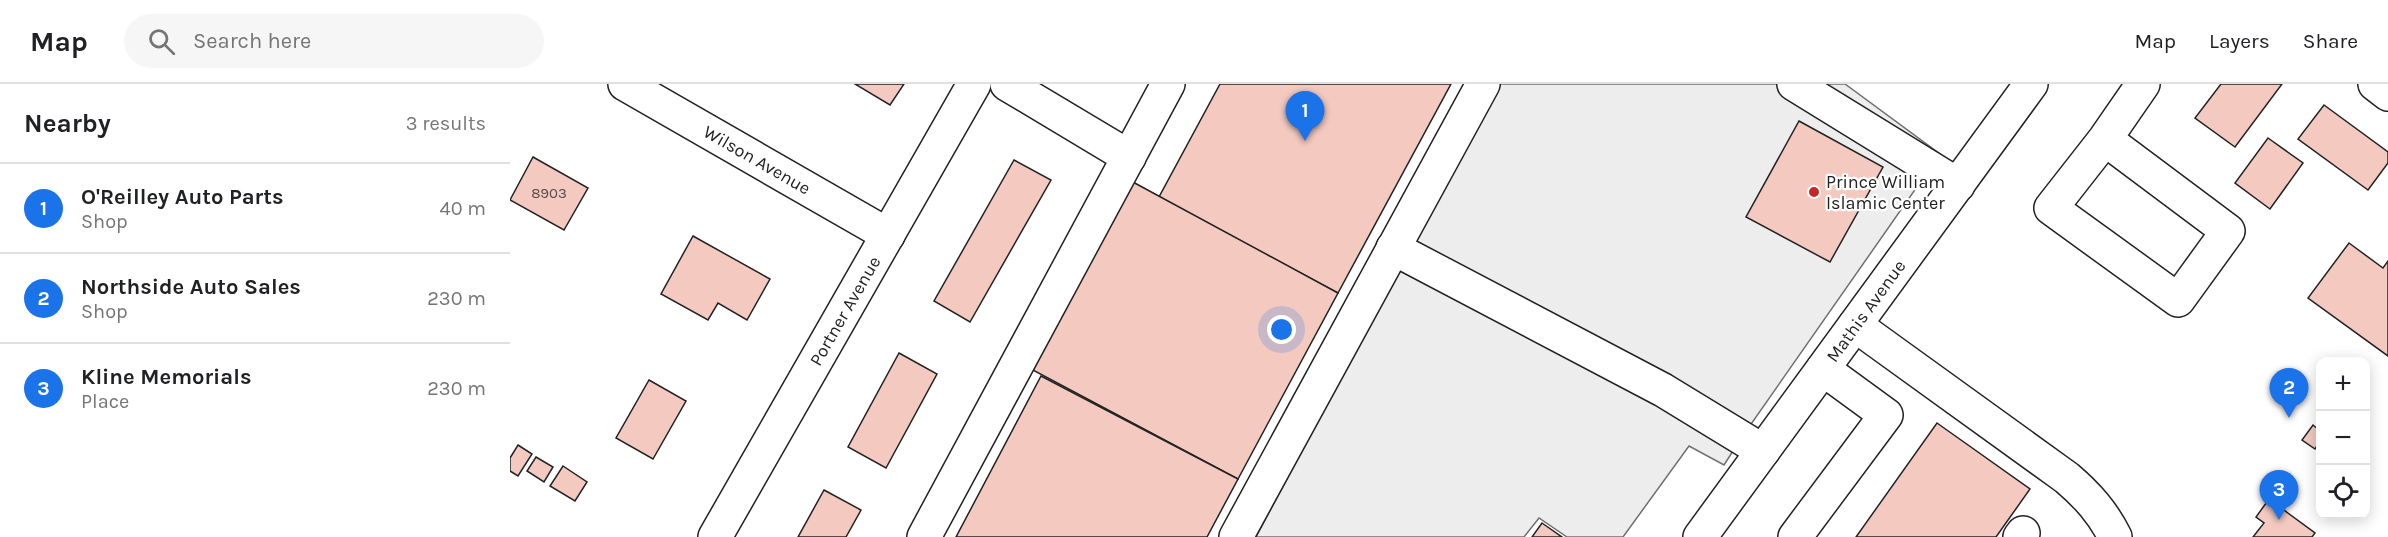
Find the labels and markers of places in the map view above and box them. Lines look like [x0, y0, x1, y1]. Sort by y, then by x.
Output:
pin: 1 [1286, 92, 1324, 141]
place label: Prince William Islamic Center [1826, 171, 1945, 214]
marker: Prince William Islamic Center [1807, 185, 1821, 199]
pin: 2 [2270, 368, 2308, 418]
pin: 3 [2260, 470, 2298, 520]

